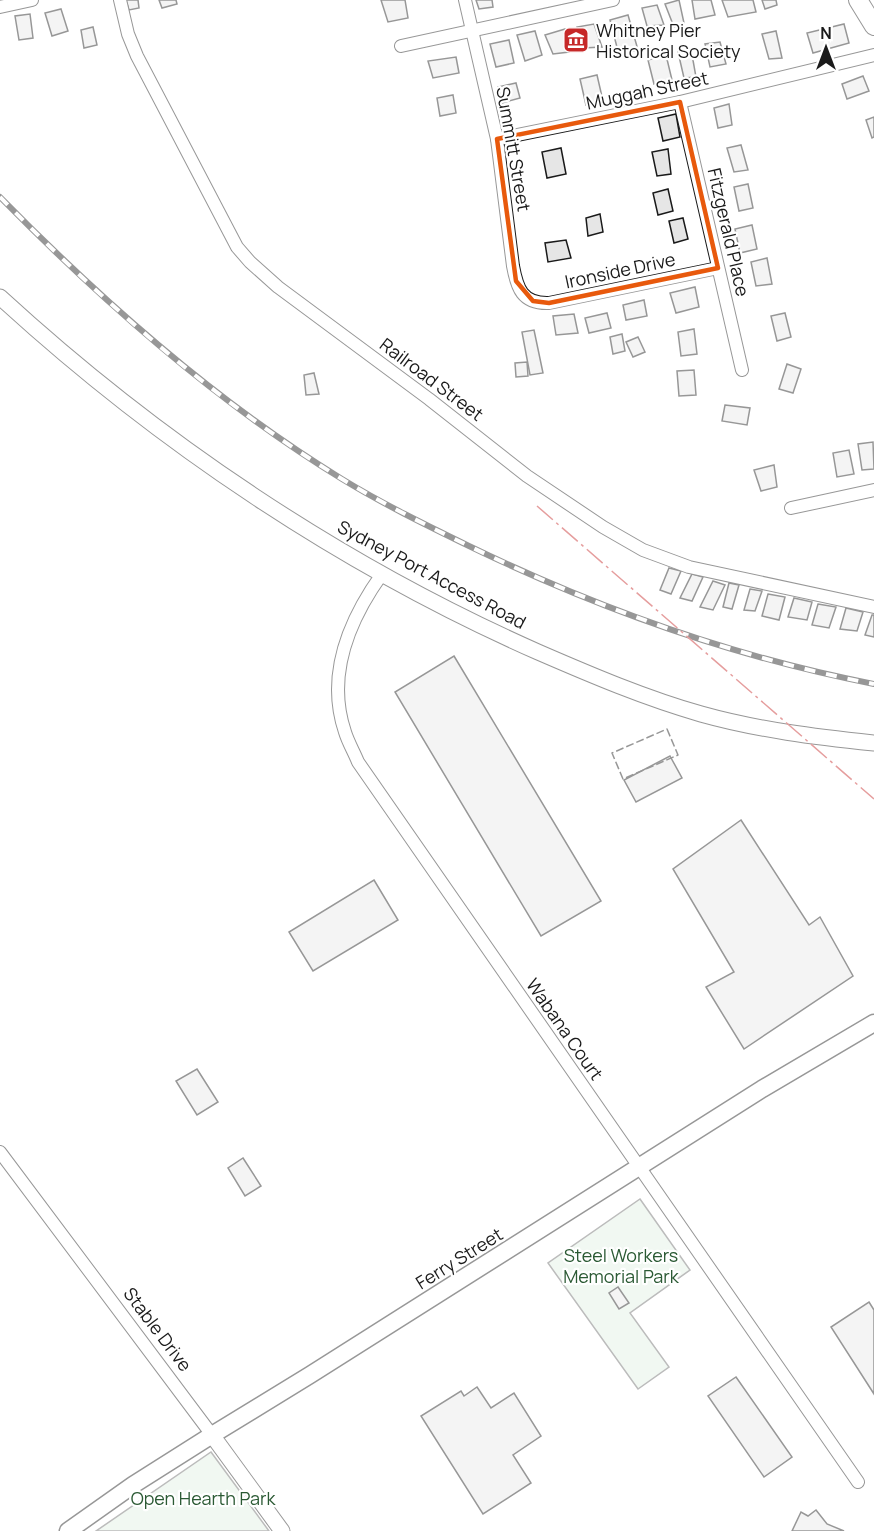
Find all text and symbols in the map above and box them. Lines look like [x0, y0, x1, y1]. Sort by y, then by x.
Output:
place label: Whitney Pier Historical Society [596, 18, 741, 63]
north arrow [796, 18, 856, 78]
text: N [820, 22, 832, 44]
museum icon: Whitney Pier Historical Society [561, 25, 591, 55]
street label: Muggah Street [584, 65, 710, 115]
street label: Summitt Street [491, 85, 537, 213]
street label: Fitzgerald Place [703, 165, 755, 299]
street label: Ironside Drive [563, 247, 677, 293]
street label: Railroad Street [375, 332, 489, 426]
street label: Sydney Port Access Road [334, 514, 530, 634]
street label: Wabana Court [521, 973, 609, 1085]
street label: Ferry Street [411, 1222, 507, 1294]
park label: Steel Workers Memorial Park [563, 1243, 680, 1288]
street label: Stable Drive [119, 1282, 197, 1376]
park label: Open Hearth Park [131, 1486, 276, 1510]

